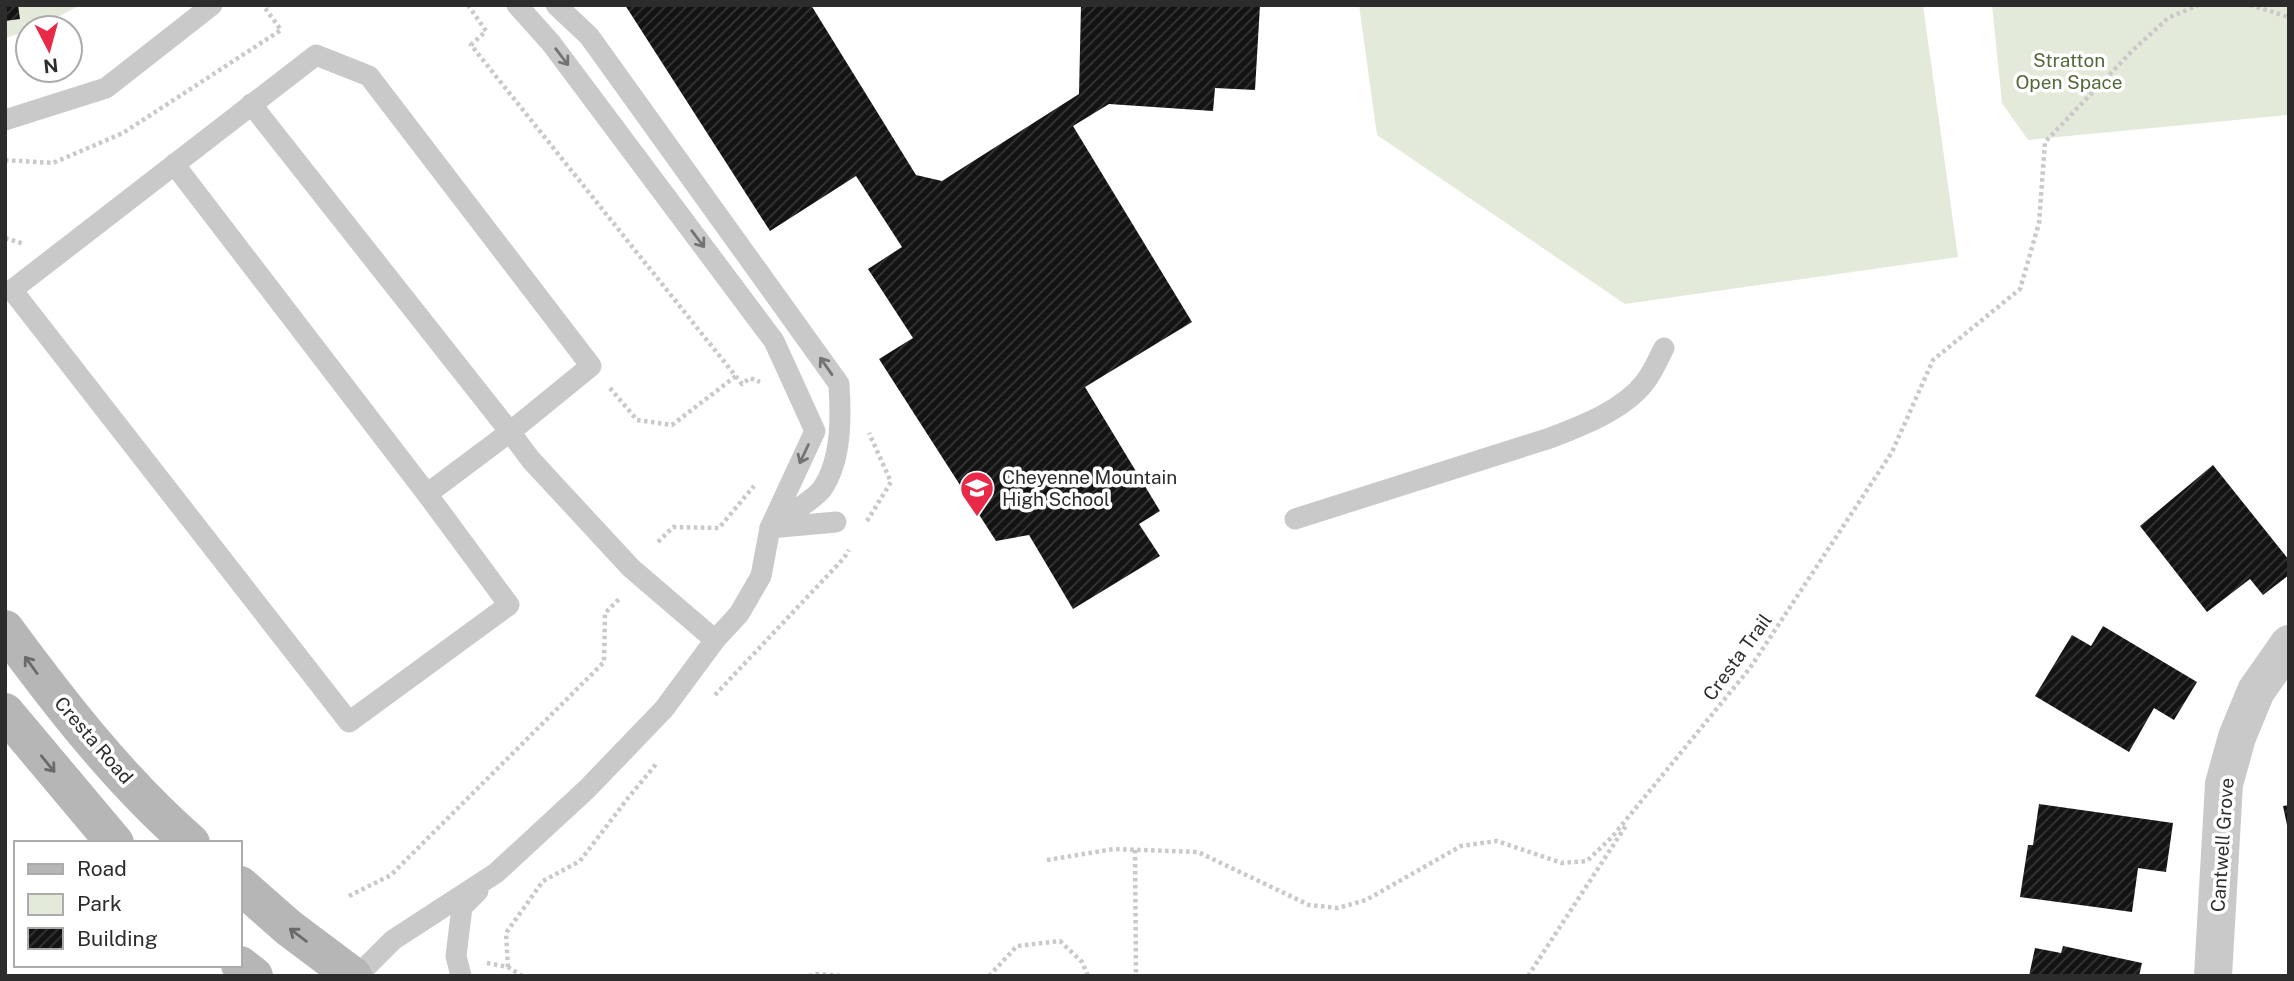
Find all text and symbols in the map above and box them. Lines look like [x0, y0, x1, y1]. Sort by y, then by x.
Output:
north arrow [14, 14, 84, 84]
one-way arrow [554, 47, 569, 65]
park label: Stratton Open Space [2016, 49, 2122, 93]
text: N [42, 54, 59, 78]
one-way arrow [690, 229, 705, 248]
one-way arrow [819, 357, 833, 376]
one-way arrow [797, 443, 810, 464]
place label: Cheyenne Mountain High School [1002, 466, 1177, 510]
school or university icon: Cheyenne Mountain High School [958, 469, 996, 518]
street label: Cresta Trail [1698, 609, 1776, 705]
one-way arrow [24, 656, 39, 675]
street label: Cresta Road [50, 692, 138, 788]
one-way arrow [41, 755, 56, 773]
street label: Cantwell Grove [2206, 777, 2238, 913]
legend [14, 841, 242, 967]
text: Road [77, 856, 127, 881]
text: Park [77, 891, 122, 916]
text: Building [77, 926, 158, 951]
one-way arrow [290, 927, 308, 942]

